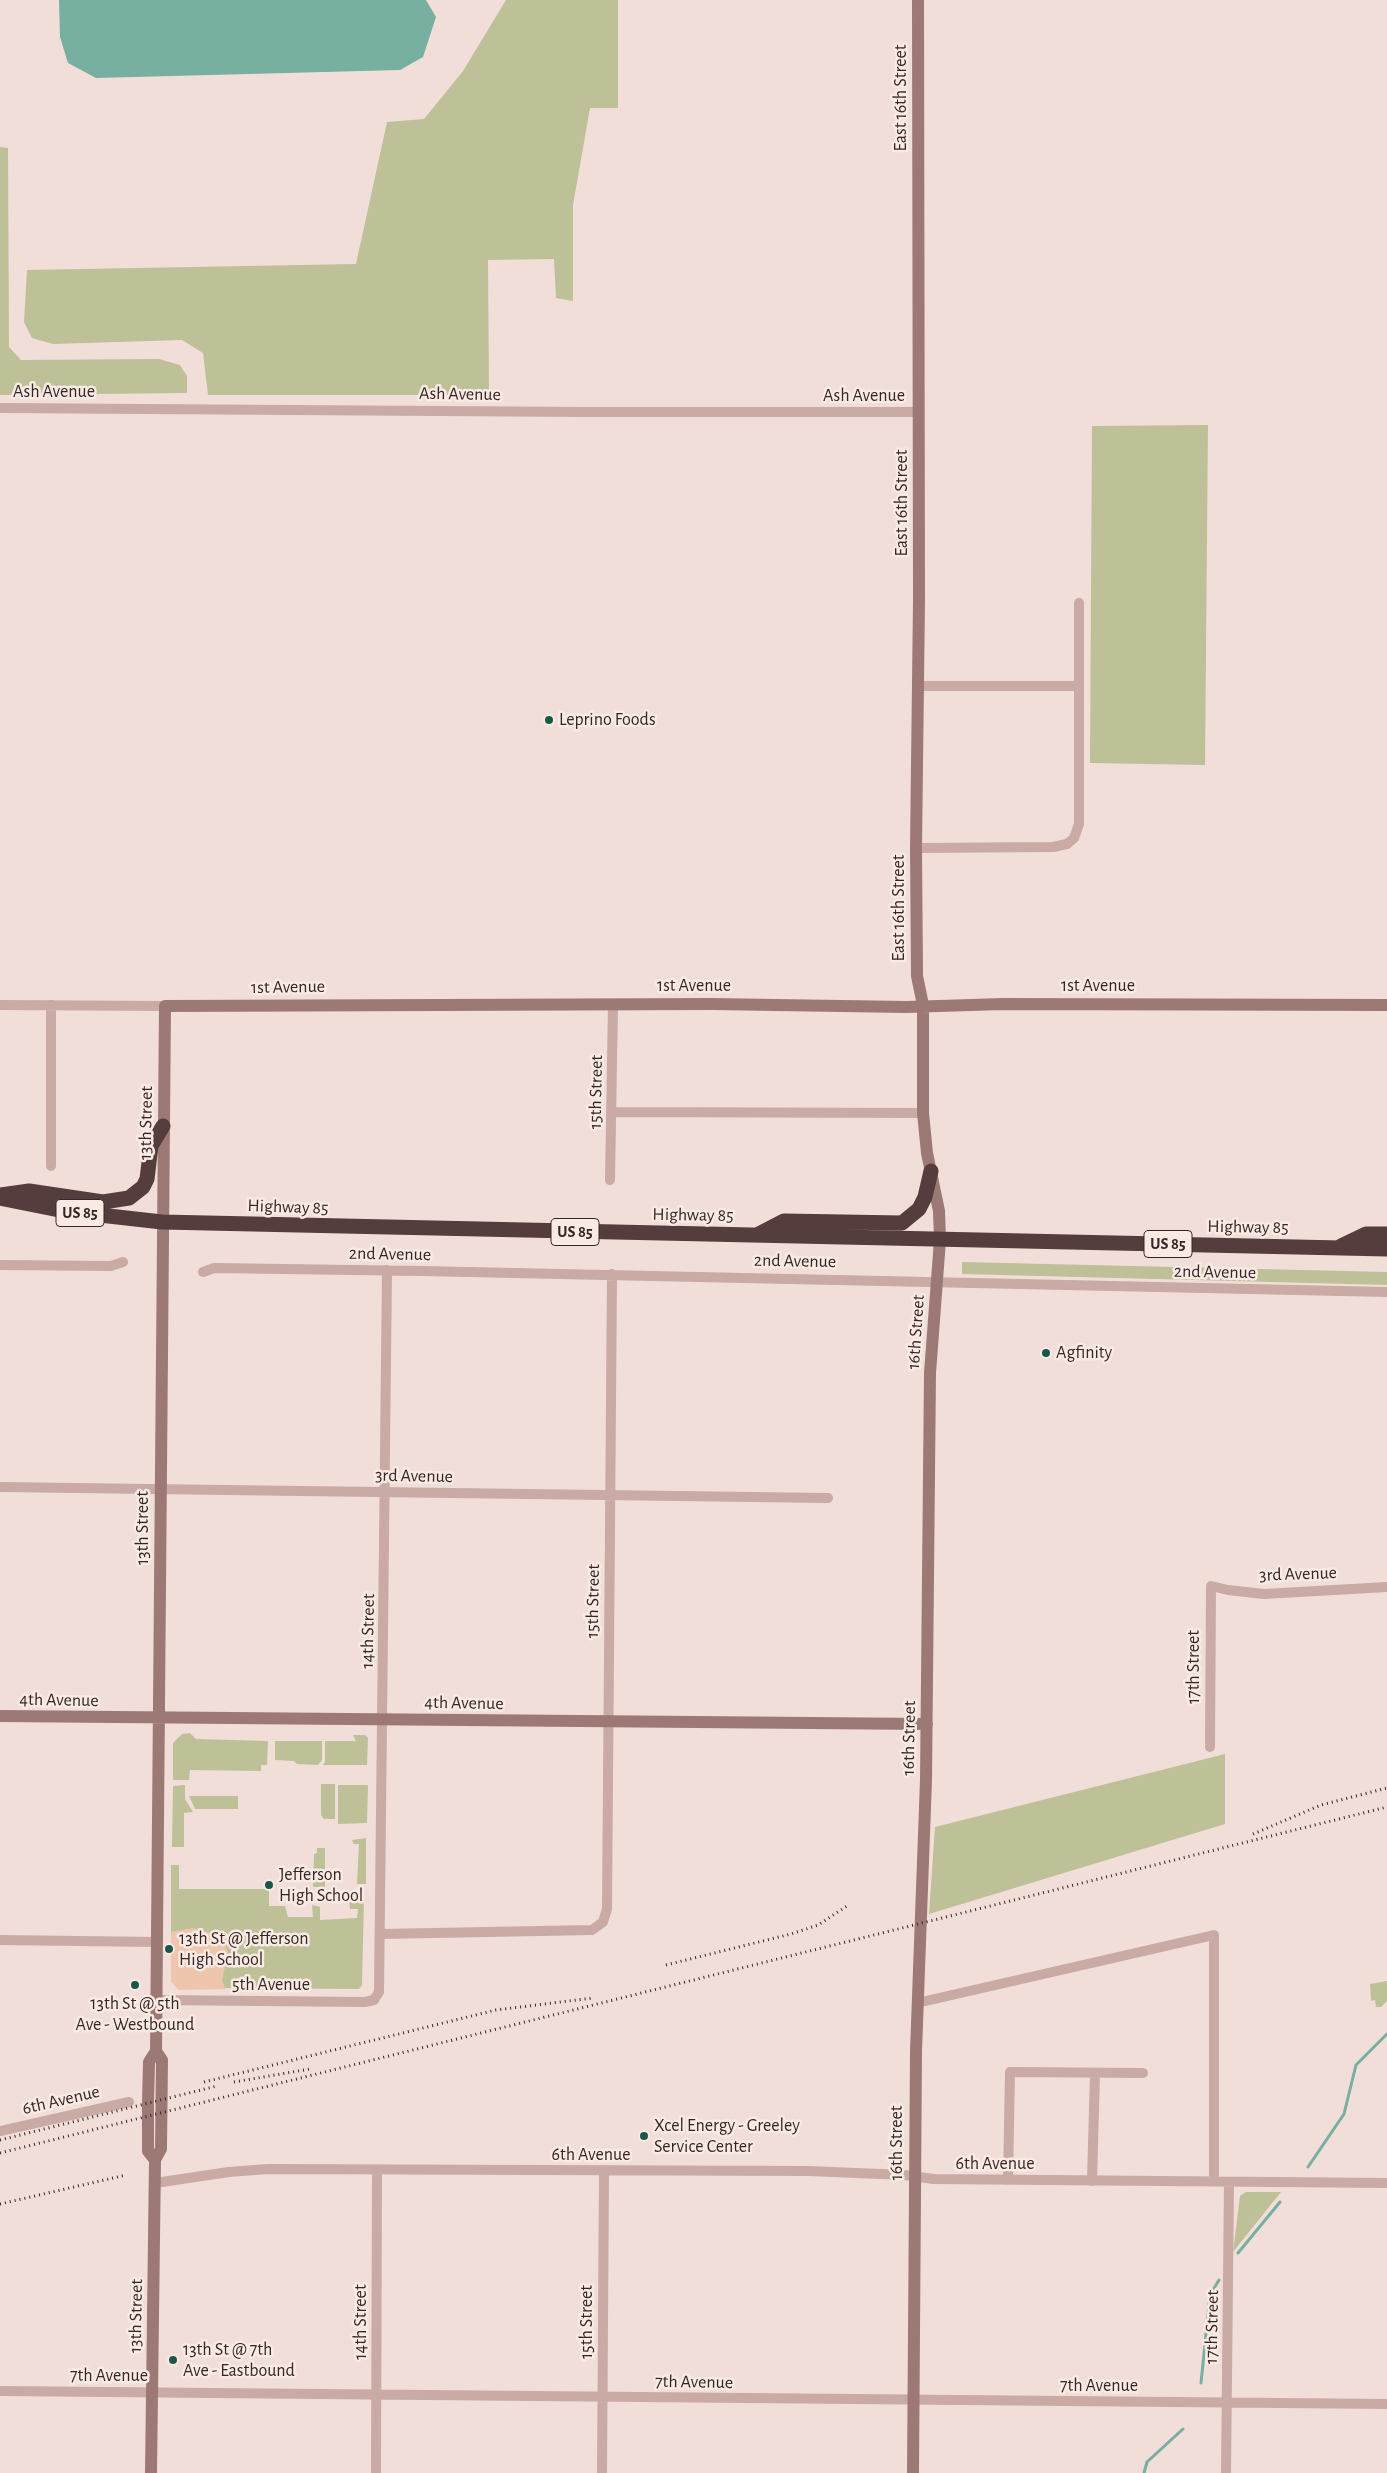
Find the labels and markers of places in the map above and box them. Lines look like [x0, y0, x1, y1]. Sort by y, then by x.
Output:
place label: Leprino Foods [559, 709, 656, 731]
marker: Leprino Foods [543, 714, 555, 726]
place label: Agfinity [1056, 1342, 1112, 1364]
marker: Agfinity [1040, 1347, 1052, 1359]
place label: Jefferson High School [279, 1864, 363, 1906]
marker: Jefferson High School [263, 1879, 275, 1891]
place label: 13th St @ Jefferson High School [179, 1928, 309, 1970]
marker: 13th St @ Jefferson High School [163, 1943, 175, 1955]
marker: 13th St @ 5th Ave - Westbound [129, 1979, 141, 1991]
place label: 13th St @ 5th Ave - Westbound [76, 1993, 194, 2036]
place label: Xcel Energy - Greeley Service Center [654, 2115, 800, 2158]
marker: Xcel Energy - Greeley Service Center [638, 2130, 650, 2142]
place label: 13th St @ 7th Ave - Eastbound [183, 2339, 295, 2382]
marker: 13th St @ 7th Ave - Eastbound [167, 2354, 179, 2366]

